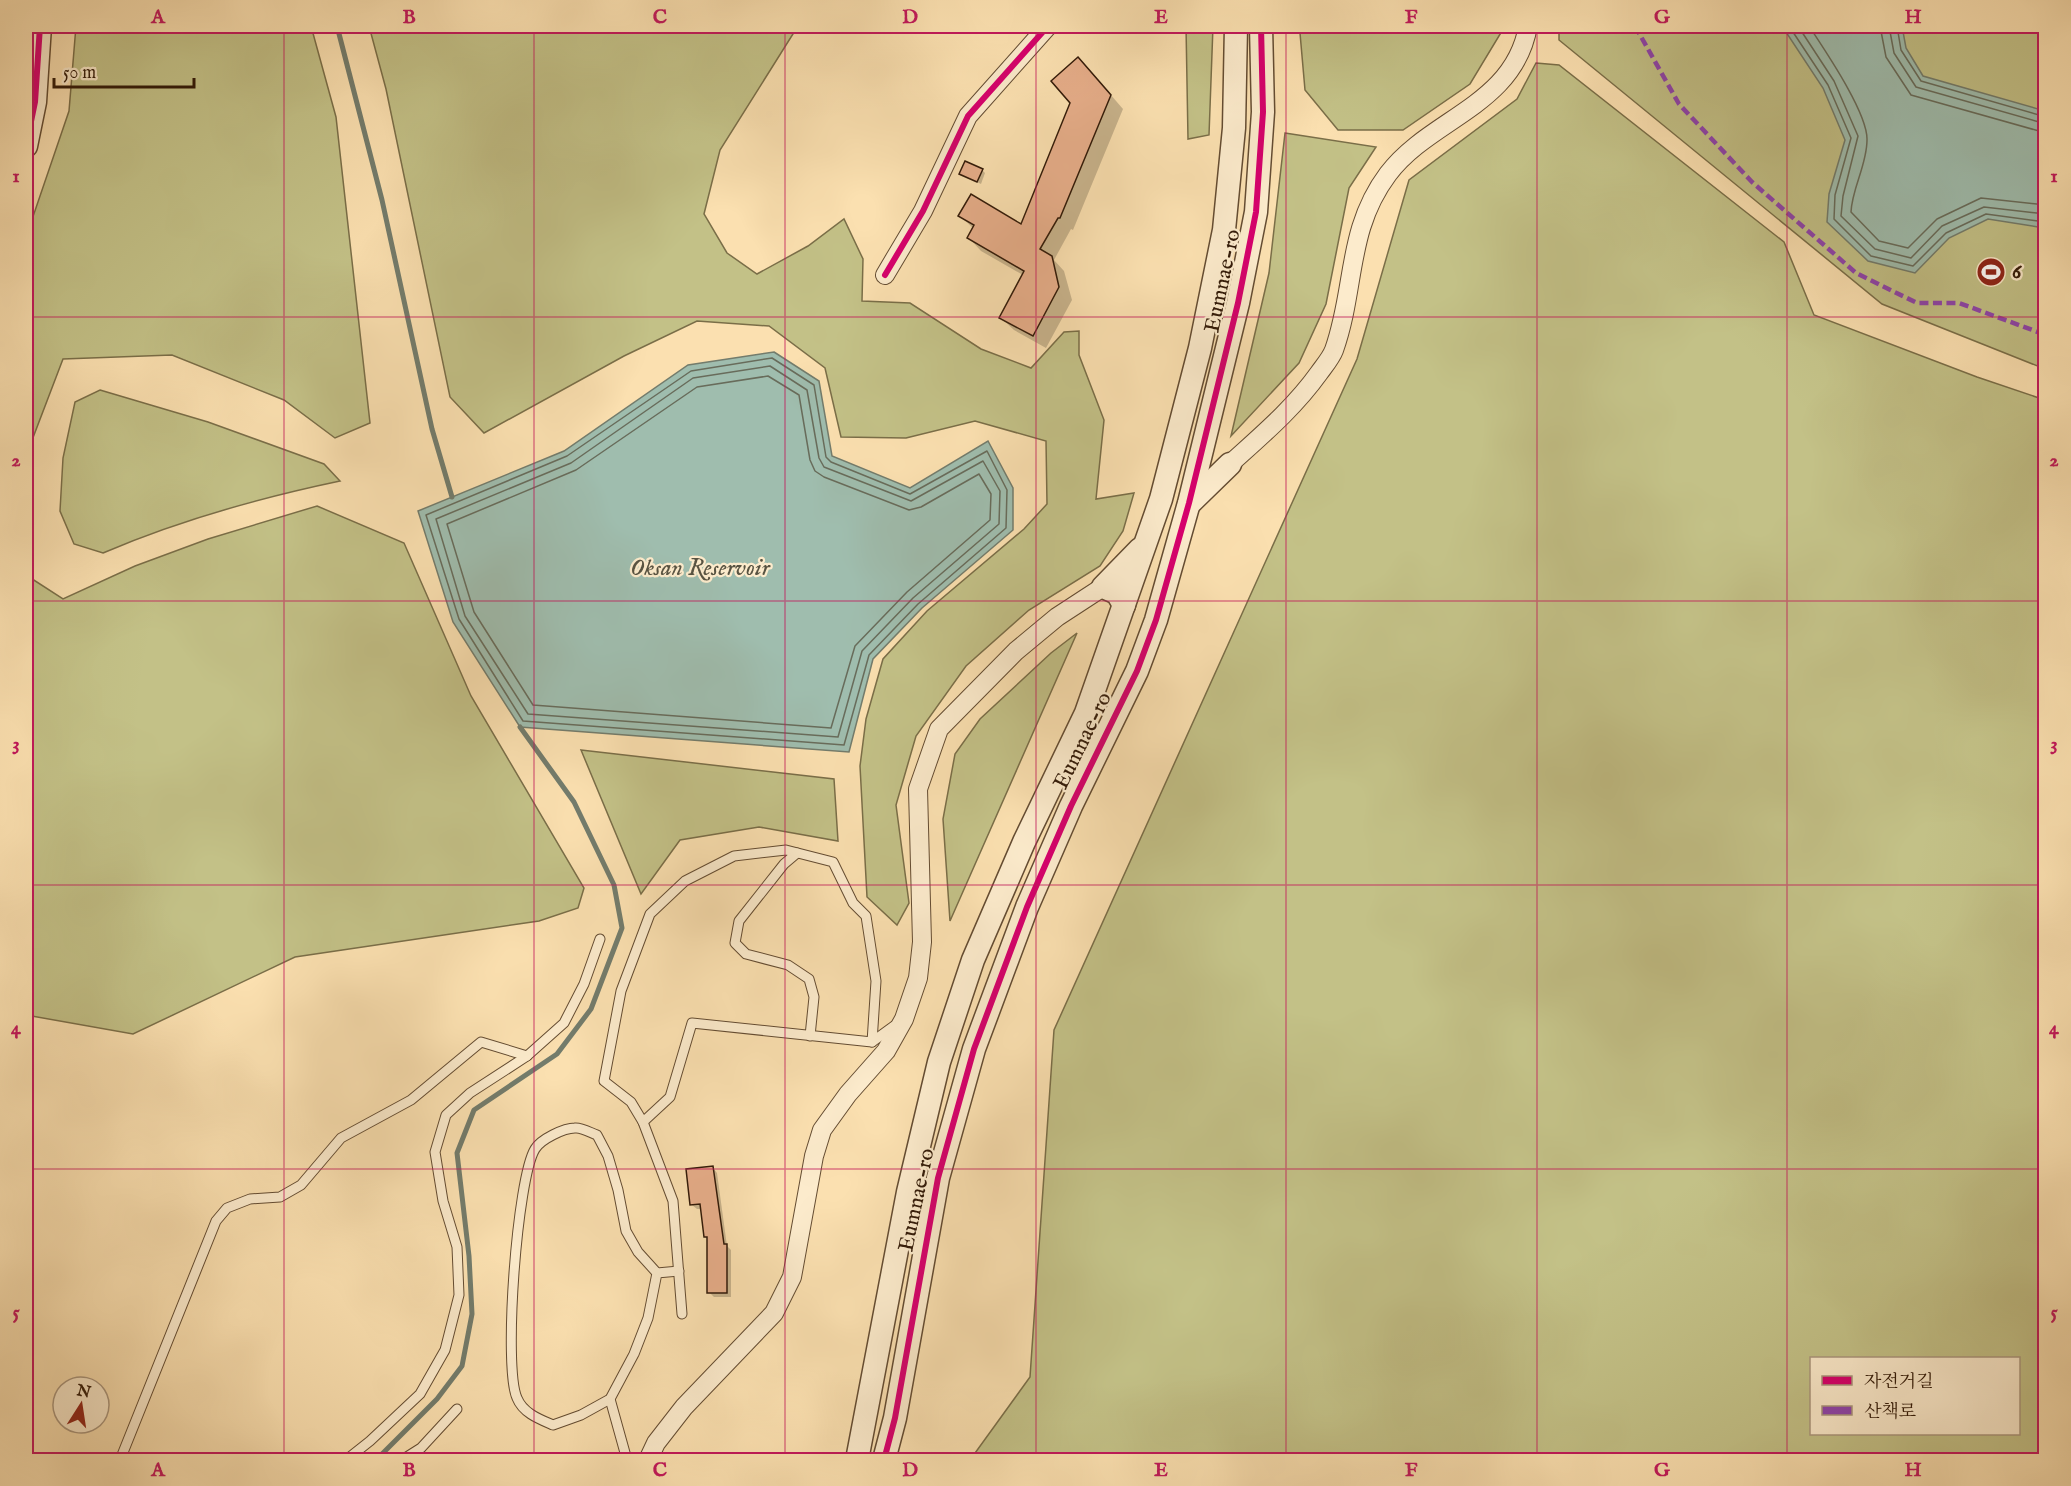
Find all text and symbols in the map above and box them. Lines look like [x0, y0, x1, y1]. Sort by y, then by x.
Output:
text: A [150, 5, 166, 30]
text: B [402, 5, 416, 30]
text: C [653, 5, 667, 30]
text: D [902, 5, 918, 30]
text: E [1154, 5, 1168, 30]
text: F [1405, 5, 1418, 30]
text: G [1654, 5, 1671, 30]
text: H [1904, 5, 1922, 30]
scale bar [54, 51, 194, 89]
text: 50 m [63, 62, 96, 85]
text: 1 [12, 164, 20, 189]
text: 1 [2050, 164, 2058, 189]
street label: Eumnae-ro [1198, 227, 1248, 335]
sports icon: 6 [1975, 256, 2007, 288]
place label: 6 [2012, 258, 2023, 286]
text: 2 [11, 448, 21, 473]
text: 2 [2049, 448, 2059, 473]
water label: Oksan Reservoir [630, 553, 772, 584]
street label: Eumnae-ro [1047, 687, 1119, 794]
text: 3 [12, 732, 20, 757]
text: 3 [2050, 732, 2058, 757]
text: 4 [11, 1016, 22, 1041]
text: 4 [2049, 1016, 2060, 1041]
street label: Eumnae-ro [892, 1146, 942, 1254]
text: 5 [12, 1300, 20, 1325]
text: 5 [2050, 1300, 2058, 1325]
legend [1810, 1357, 2020, 1435]
text: 자전거길 [1864, 1371, 1934, 1394]
north arrow [51, 1375, 111, 1435]
text: N [74, 1381, 93, 1404]
text: 산책로 [1864, 1401, 1916, 1424]
text: A [150, 1458, 166, 1483]
text: B [402, 1458, 416, 1483]
text: C [653, 1458, 667, 1483]
text: D [902, 1458, 918, 1483]
text: E [1154, 1458, 1168, 1483]
text: F [1405, 1458, 1418, 1483]
text: G [1654, 1458, 1671, 1483]
text: H [1904, 1458, 1922, 1483]

